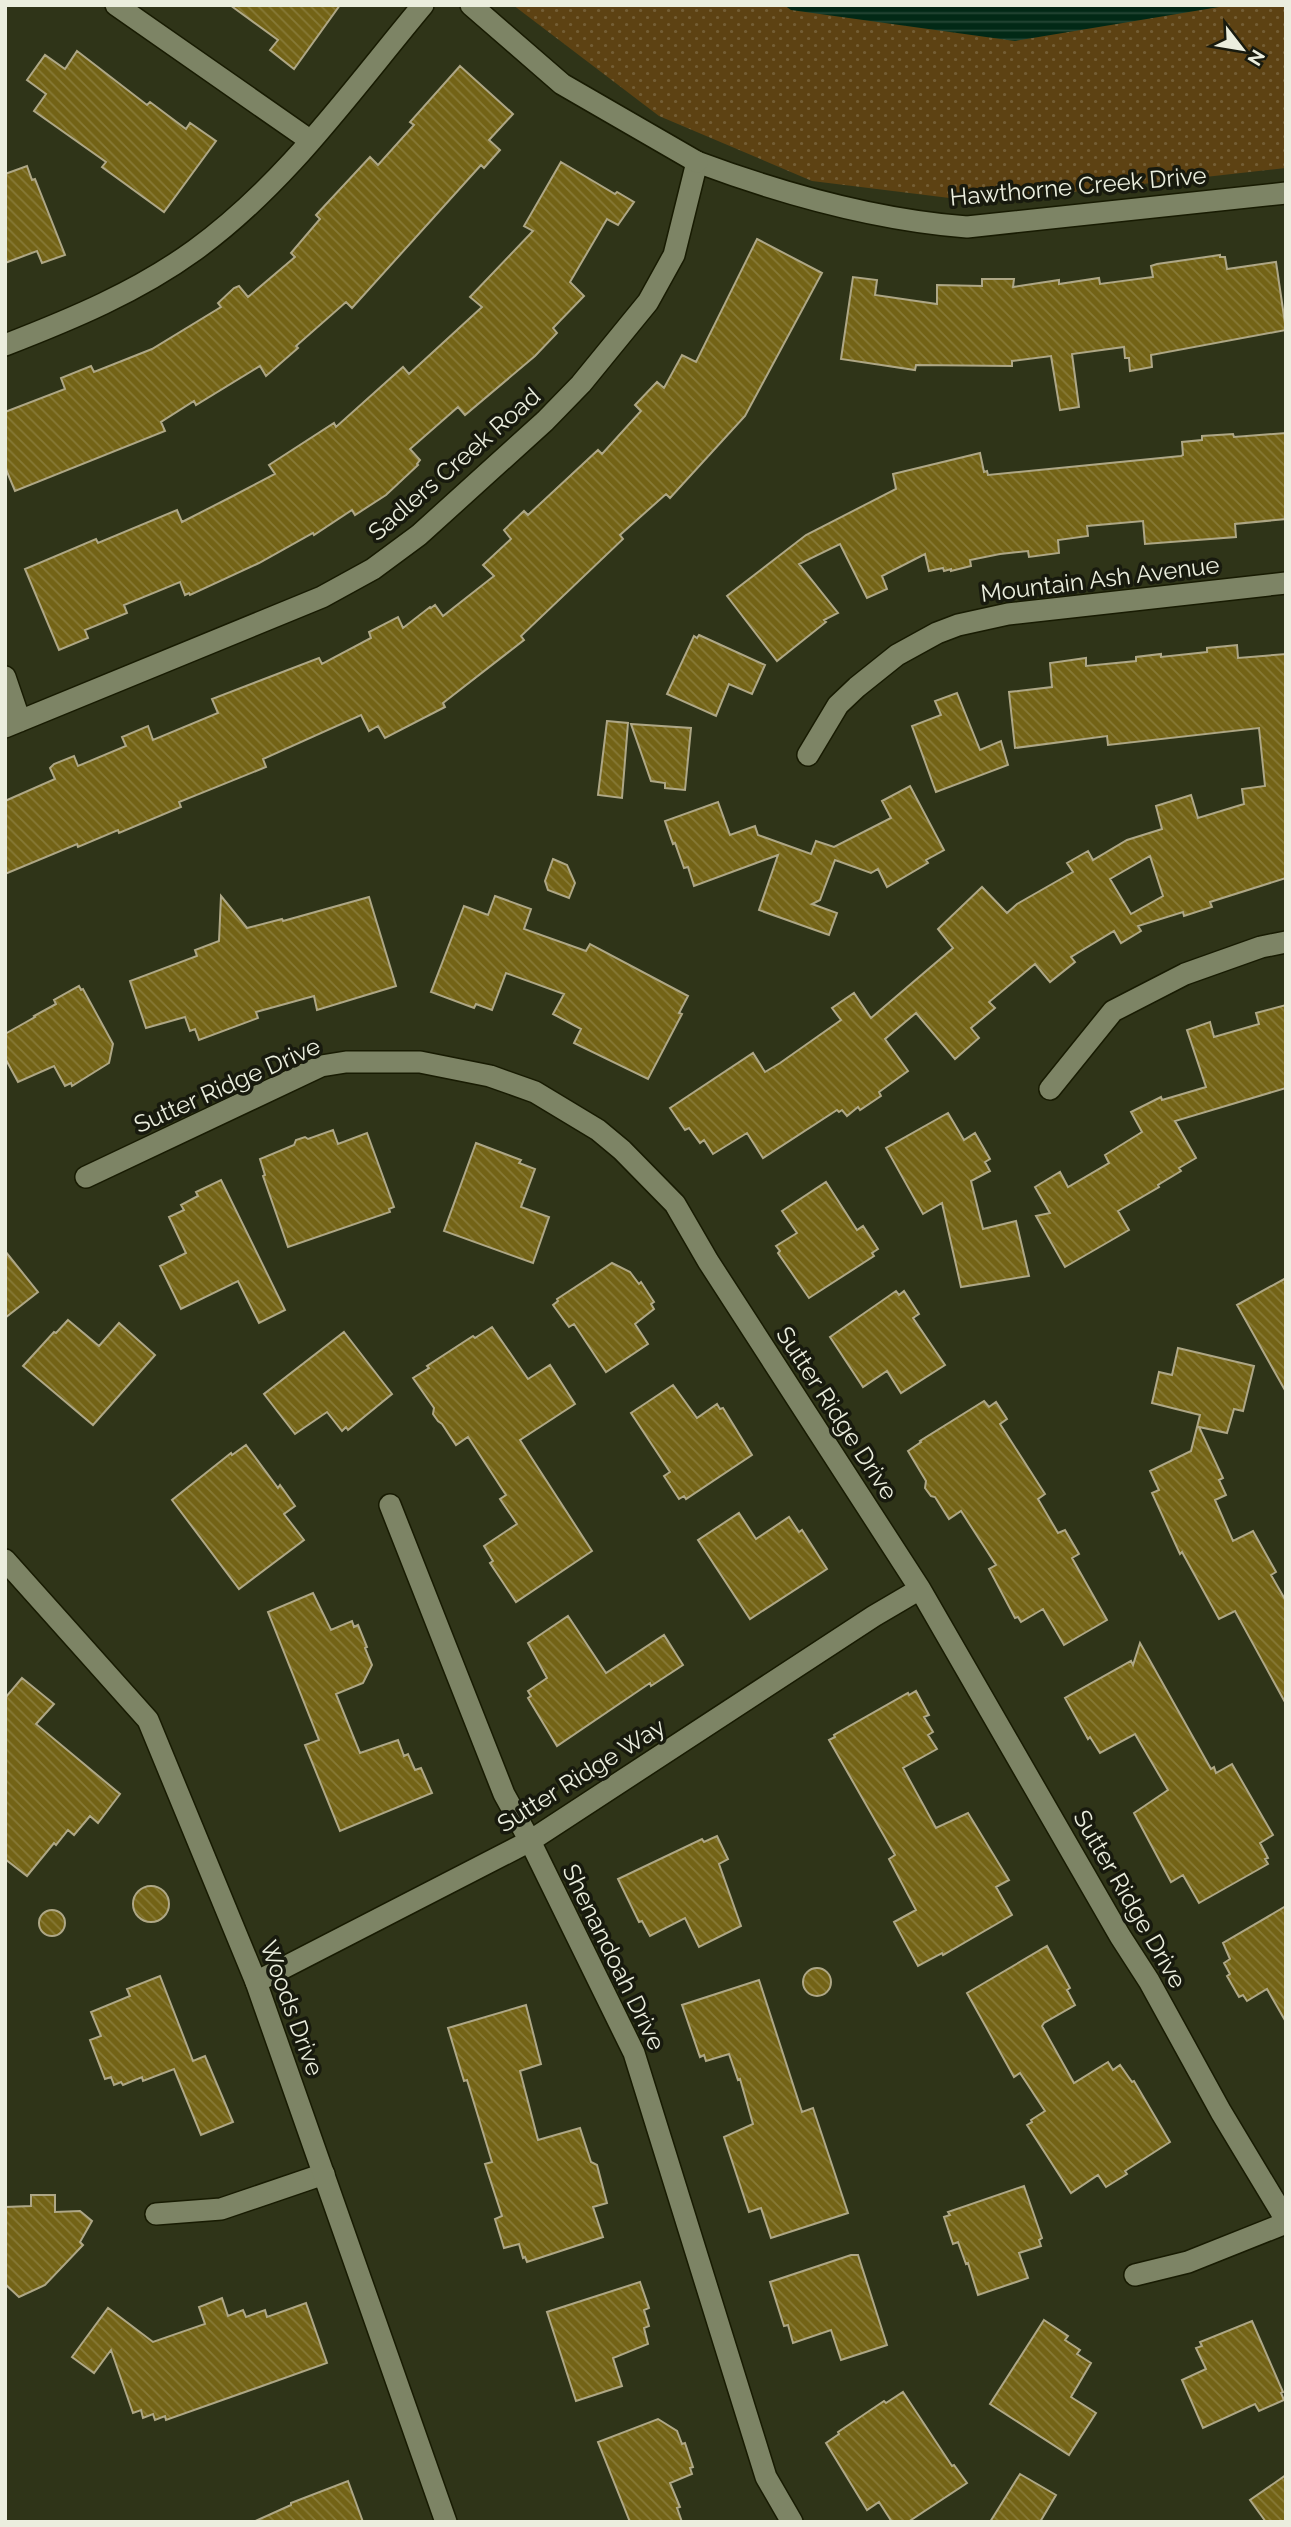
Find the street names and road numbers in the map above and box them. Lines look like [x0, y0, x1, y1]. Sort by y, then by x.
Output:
street label: Hawthorne Creek Drive [948, 160, 1208, 212]
street label: Sadlers Creek Road [362, 381, 546, 547]
street label: Mountain Ash Avenue [979, 550, 1221, 608]
street label: Sutter Ridge Drive [129, 1031, 325, 1139]
street label: Sutter Ridge Drive [770, 1321, 904, 1505]
street label: Sutter Ridge Way [492, 1712, 670, 1838]
street label: Sutter Ridge Drive [1067, 1805, 1193, 1993]
street label: Shenandoah Drive [556, 1859, 672, 2055]
street label: Woods Drive [254, 1936, 330, 2080]

